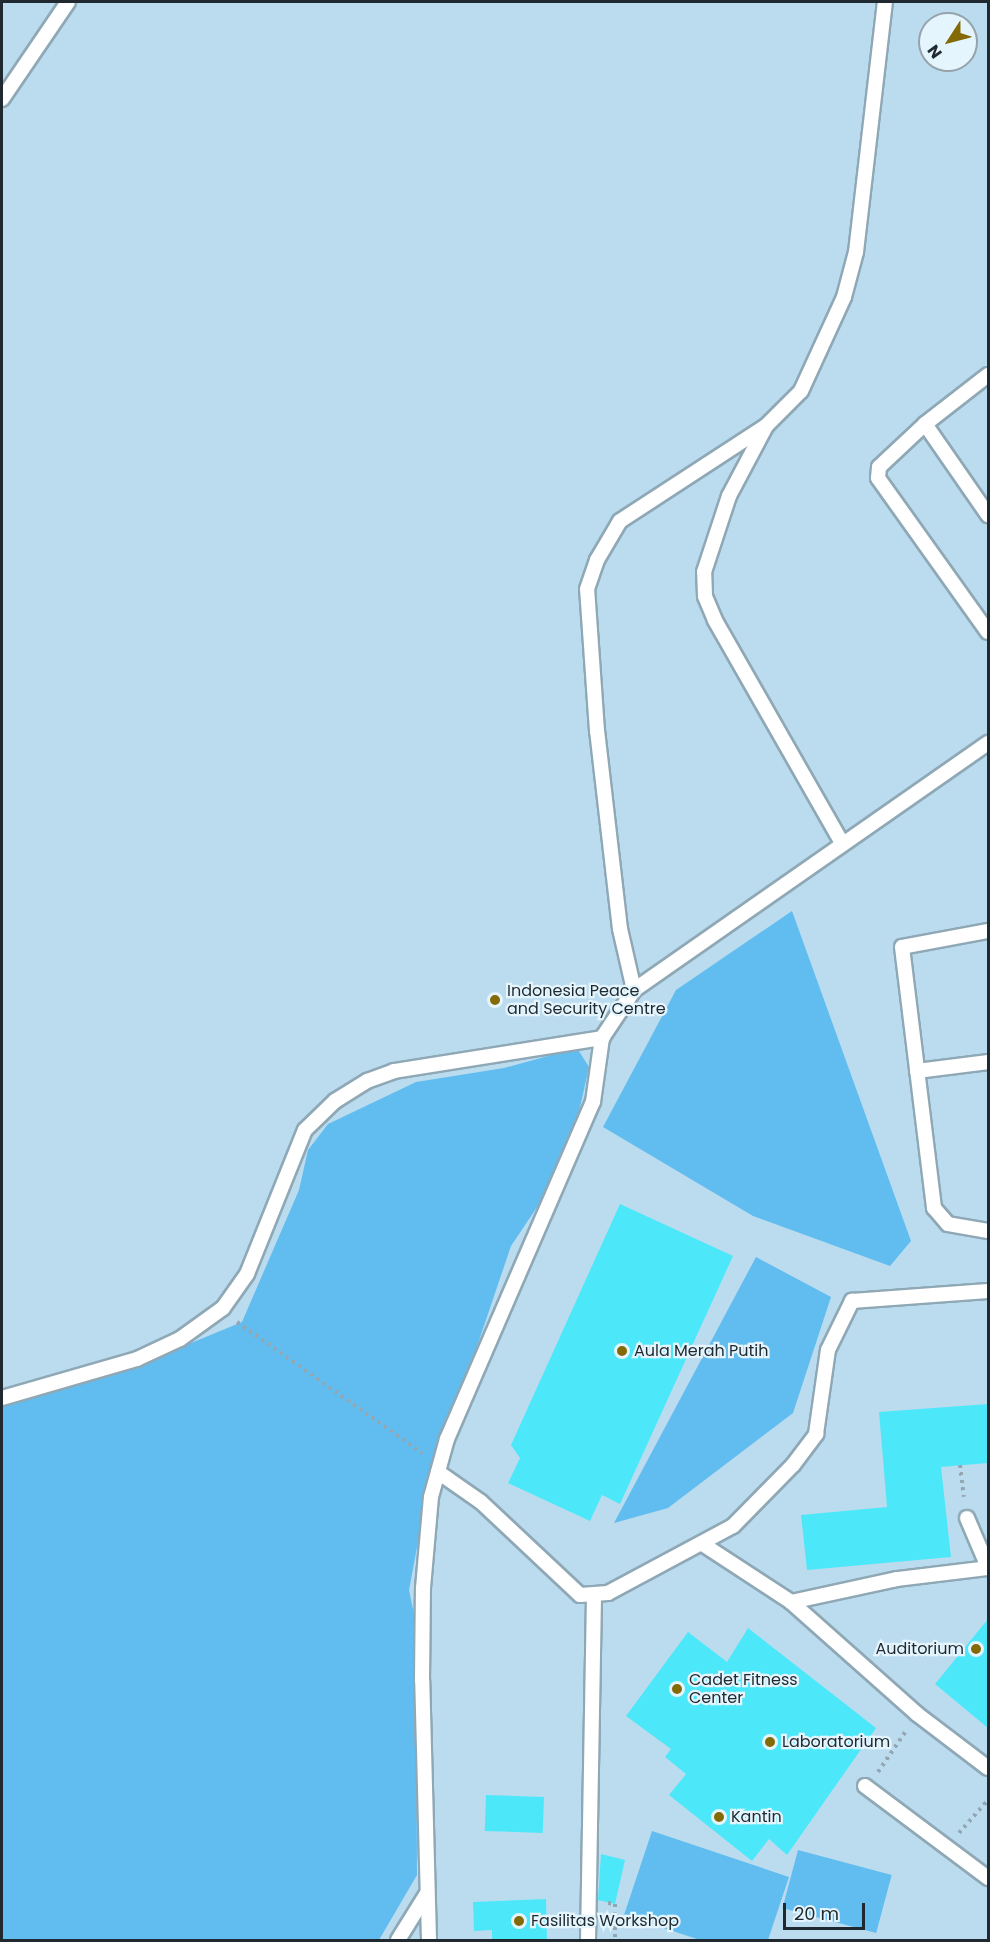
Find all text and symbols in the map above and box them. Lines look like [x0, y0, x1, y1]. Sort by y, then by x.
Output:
north arrow [918, 12, 978, 72]
text: N [922, 40, 948, 63]
place label: Indonesia Peace and Security Centre [507, 981, 666, 1019]
marker: Indonesia Peace and Security Centre [488, 993, 502, 1007]
place label: Aula Merah Putih [634, 1341, 769, 1361]
marker: Aula Merah Putih [615, 1344, 629, 1358]
place label: Auditorium [876, 1639, 964, 1659]
marker: Auditorium [969, 1642, 983, 1656]
place label: Cadet Fitness Center [689, 1670, 798, 1708]
marker: Cadet Fitness Center [670, 1682, 684, 1696]
place label: Laboratorium [782, 1732, 890, 1752]
marker: Laboratorium [763, 1735, 777, 1749]
place label: Kantin [731, 1807, 782, 1827]
marker: Kantin [712, 1810, 726, 1824]
scale bar [786, 1891, 868, 1929]
text: 20 m [794, 1901, 839, 1926]
place label: Fasilitas Workshop [531, 1911, 679, 1931]
marker: Fasilitas Workshop [512, 1914, 526, 1928]

